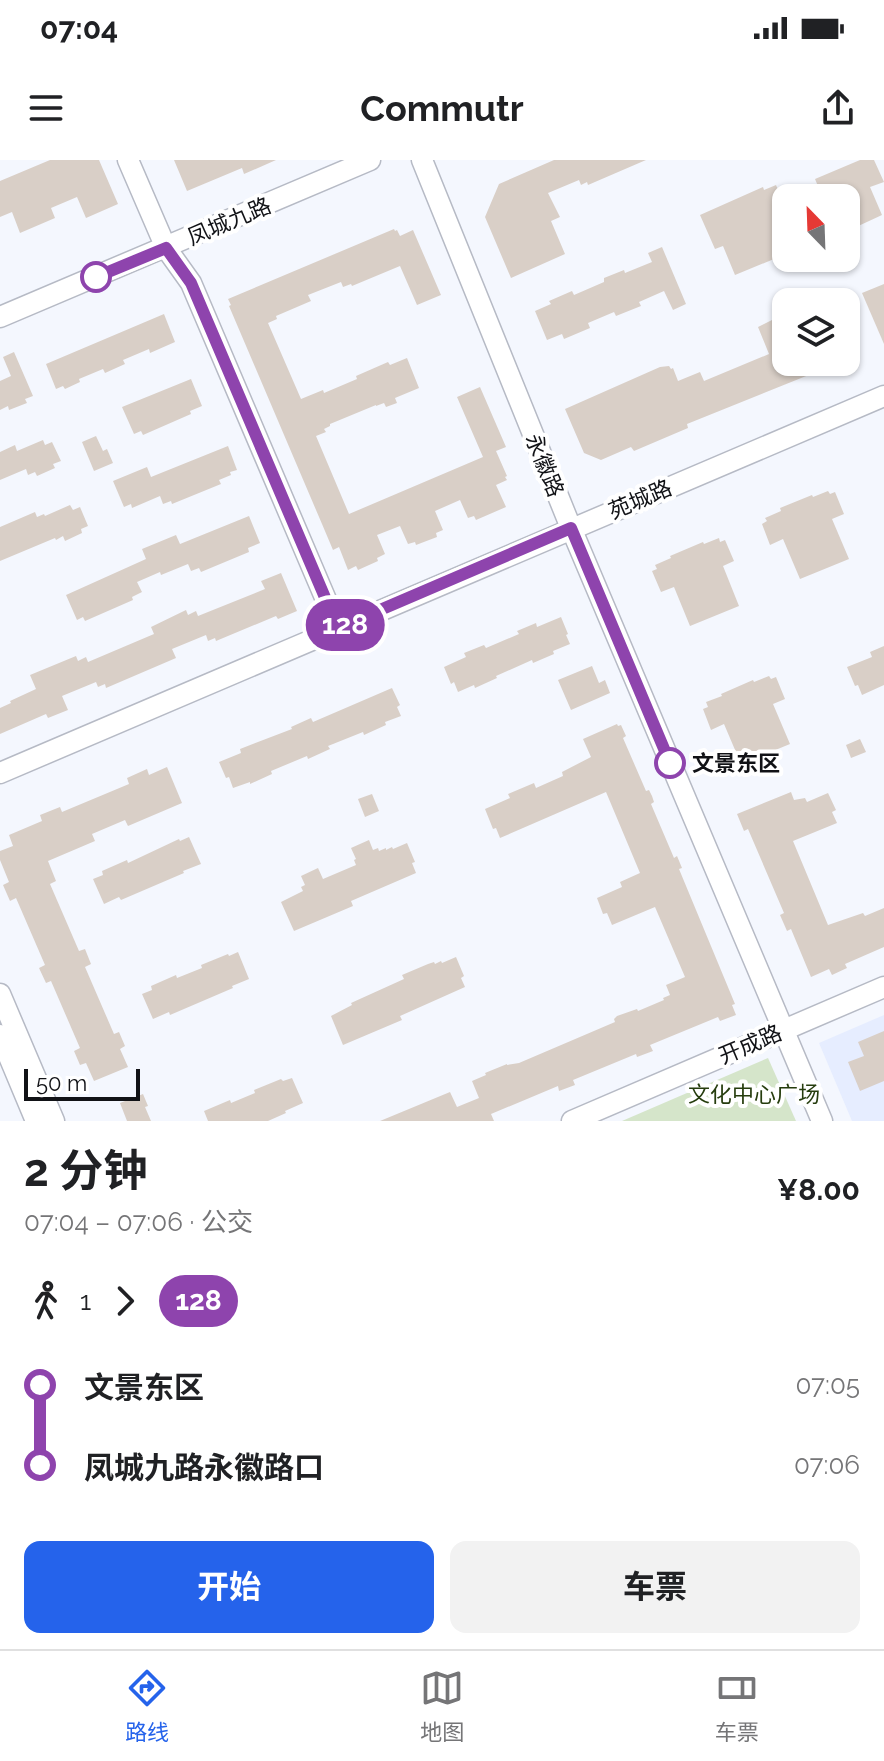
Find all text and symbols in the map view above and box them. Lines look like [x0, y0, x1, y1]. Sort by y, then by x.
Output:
text: 07:04 [40, 11, 118, 46]
icon: menu [24, 86, 68, 130]
icon: share [816, 86, 860, 130]
text: Commutr [360, 87, 524, 129]
north arrow [772, 184, 860, 272]
map controls [772, 184, 860, 376]
street label: 凤城九路 [183, 192, 275, 250]
unlabelled marker [81, 262, 111, 292]
button: layers [772, 288, 860, 376]
street label: 永徽路 [521, 430, 569, 500]
street label: 苑城路 [605, 474, 675, 524]
line badge: 128 [299, 599, 391, 651]
text: 128 [322, 608, 368, 641]
marker: 文景东区 [655, 748, 685, 778]
place label: 文景东区 [692, 750, 780, 776]
street label: 开成路 [715, 1019, 785, 1069]
scale bar [24, 1065, 140, 1101]
text: 50 m [36, 1070, 87, 1096]
park label: 文化中心广场 [688, 1081, 820, 1107]
text: 2 分钟 [24, 1145, 147, 1196]
text: ¥8.00 [777, 1172, 860, 1207]
text: 07:04 – 07:06 · 公交 [24, 1207, 253, 1237]
icon: walk [24, 1279, 68, 1323]
icon: forward [103, 1279, 147, 1323]
text: 128 [175, 1284, 222, 1317]
text: 1 [80, 1286, 91, 1316]
text: 文景东区 [84, 1370, 204, 1405]
text: 07:05 [795, 1370, 860, 1400]
text: 凤城九路永徽路口 [84, 1450, 324, 1485]
text: 07:06 [794, 1450, 860, 1480]
button: 开始 [24, 1541, 434, 1633]
button: 车票 [450, 1541, 860, 1633]
tab: 路线 [125, 1666, 169, 1746]
tab: 地图 [420, 1666, 464, 1746]
tab: 车票 [715, 1666, 759, 1746]

